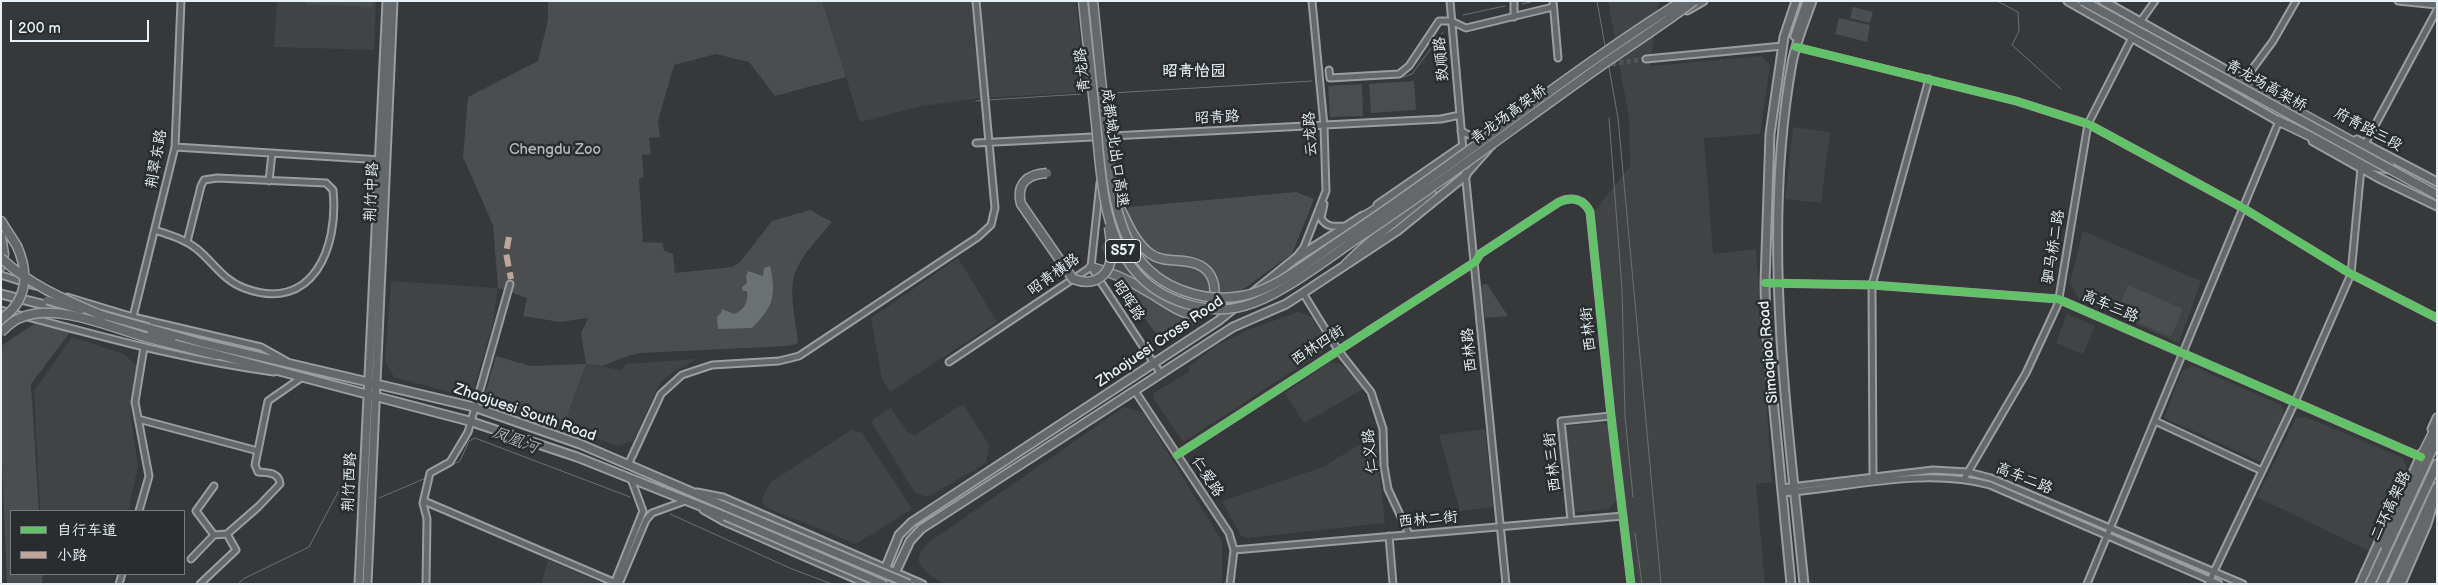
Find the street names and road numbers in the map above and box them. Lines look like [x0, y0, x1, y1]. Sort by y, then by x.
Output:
street label: 致顺路 [1431, 36, 1453, 82]
street label: 青龙路 [1072, 47, 1094, 93]
street label: 青龙场高架桥 [2222, 56, 2310, 116]
street label: 青龙场高架桥 [1467, 81, 1551, 149]
street label: 成都城北出口高速 [1097, 87, 1131, 209]
street label: 府青路三段 [2331, 104, 2405, 156]
street label: 昭青路 [1194, 108, 1240, 128]
street label: 云龙路 [1301, 111, 1321, 157]
street label: 荆翠东路 [143, 128, 171, 190]
street label: 荆竹中路 [361, 162, 383, 222]
street label: 驷马桥二路 [2039, 209, 2069, 285]
road number: S57 [1106, 240, 1140, 262]
street label: 昭青横路 [1024, 250, 1084, 300]
street label: 昭晖路 [1108, 277, 1148, 325]
street label: 高车三路 [2079, 287, 2141, 327]
street label: Zhaojuesi Cross Road [1093, 293, 1227, 391]
street label: Simaqiao Road [1756, 300, 1782, 404]
street label: 西林街 [1578, 306, 1600, 352]
street label: 西林四街 [1288, 322, 1348, 370]
street label: 西林路 [1459, 327, 1481, 373]
street label: Zhaojuesi South Road [452, 380, 598, 446]
street label: 仁义路 [1360, 428, 1382, 474]
street label: 西林三街 [1541, 431, 1565, 493]
street label: 荆竹西路 [339, 452, 361, 512]
street label: 仁爱路 [1187, 453, 1227, 501]
street label: 高车二路 [1993, 459, 2055, 499]
street label: 二环高架路 [2367, 468, 2415, 544]
street label: 西林二街 [1397, 508, 1459, 532]

